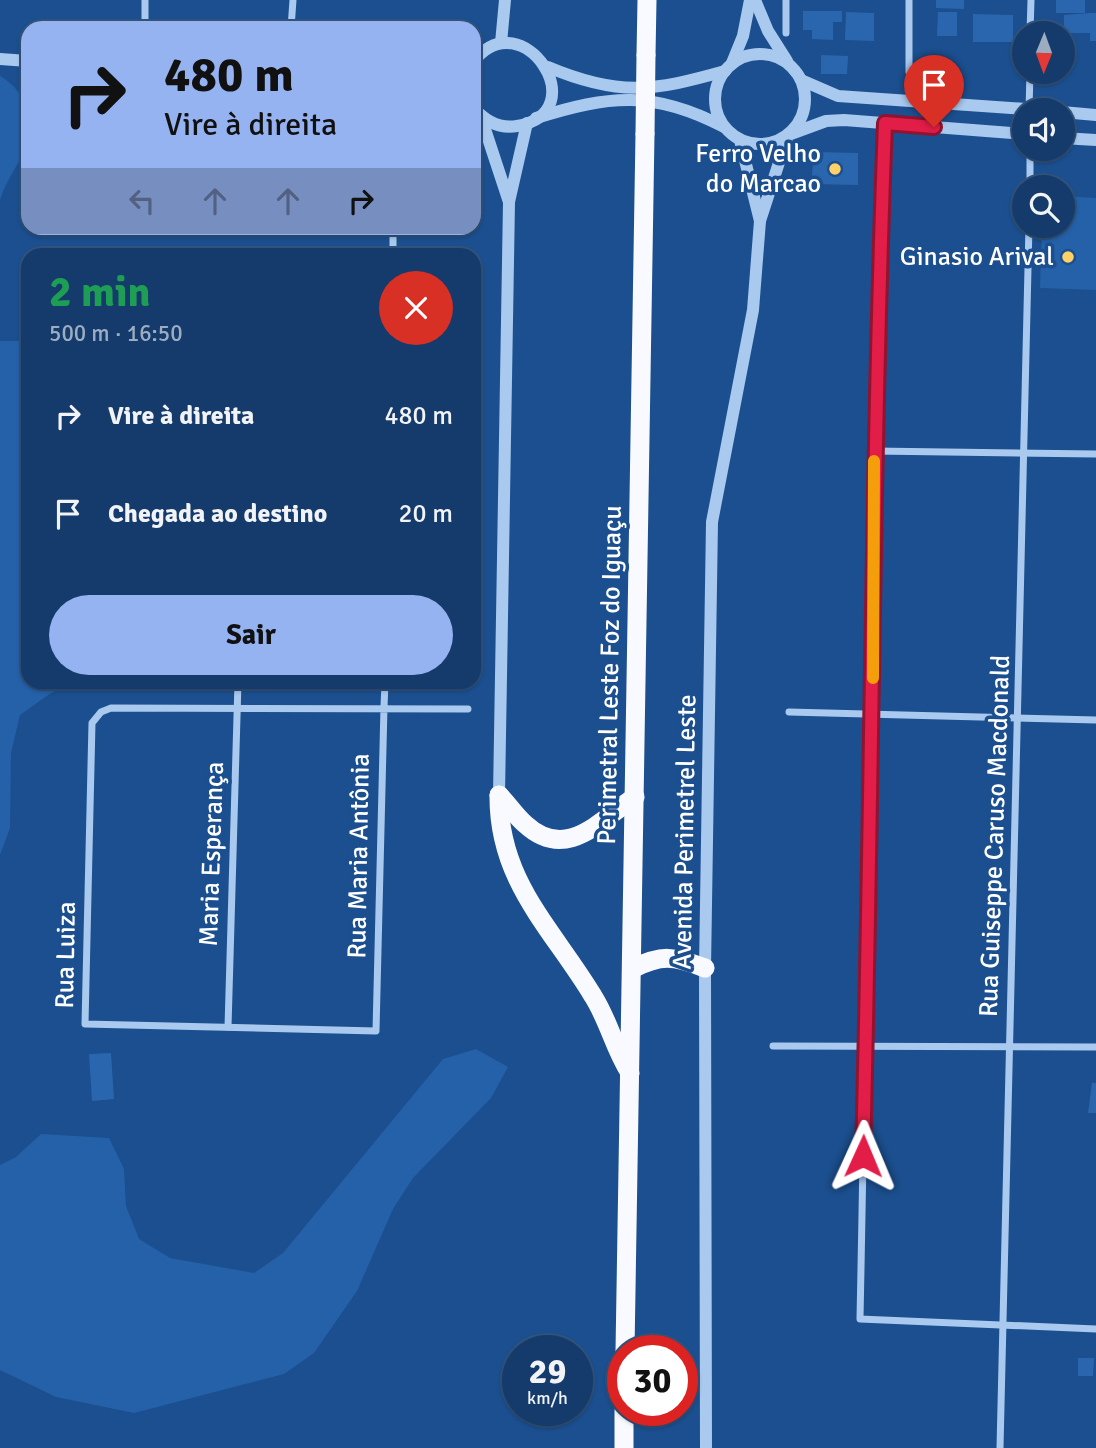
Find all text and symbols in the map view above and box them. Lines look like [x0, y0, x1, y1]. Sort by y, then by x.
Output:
north arrow [1012, 21, 1074, 84]
map controls [1012, 21, 1075, 238]
text: 480 m [164, 45, 294, 105]
icon: right [49, 49, 140, 140]
pin [904, 55, 964, 127]
icon: arrive [915, 66, 953, 104]
button: sound [1012, 98, 1075, 161]
text: Vire à direita [164, 105, 337, 144]
place label: Ferro Velho do Marcao [695, 138, 821, 200]
marker: Ferro Velho do Marcao [827, 161, 843, 177]
button: search [1012, 175, 1075, 238]
icon: left [123, 182, 161, 220]
icon: ahead [196, 182, 234, 220]
icon: ahead [269, 182, 307, 220]
icon: right [342, 182, 380, 220]
place label: Ginasio Arival [900, 241, 1054, 273]
marker: Ginasio Arival [1060, 249, 1076, 265]
text: 2 min [49, 267, 150, 318]
button: close [379, 271, 453, 345]
text: 500 m · 16:50 [49, 319, 183, 348]
icon: right [49, 397, 87, 435]
text: Vire à direita [108, 400, 254, 432]
text: 480 m [384, 400, 453, 432]
icon: arrive [49, 495, 87, 533]
text: Chegada ao destino [108, 498, 327, 530]
text: 20 m [398, 498, 453, 530]
street label: Perimetral Leste Foz do Iguaçu [591, 505, 629, 845]
button: Sair [49, 595, 453, 675]
street label: Rua Guiseppe Caruso Macdonald [973, 654, 1017, 1018]
street label: Avenida Perimetrel Leste [667, 694, 703, 970]
street label: Rua Maria Antônia [341, 753, 377, 959]
street label: Maria Esperança [193, 761, 231, 947]
street label: Rua Luiza [49, 901, 83, 1009]
position arrow [826, 1119, 900, 1193]
speed limit sign: 30 [607, 1335, 698, 1426]
text: 29 [529, 1350, 566, 1393]
text: km/h [527, 1387, 568, 1409]

